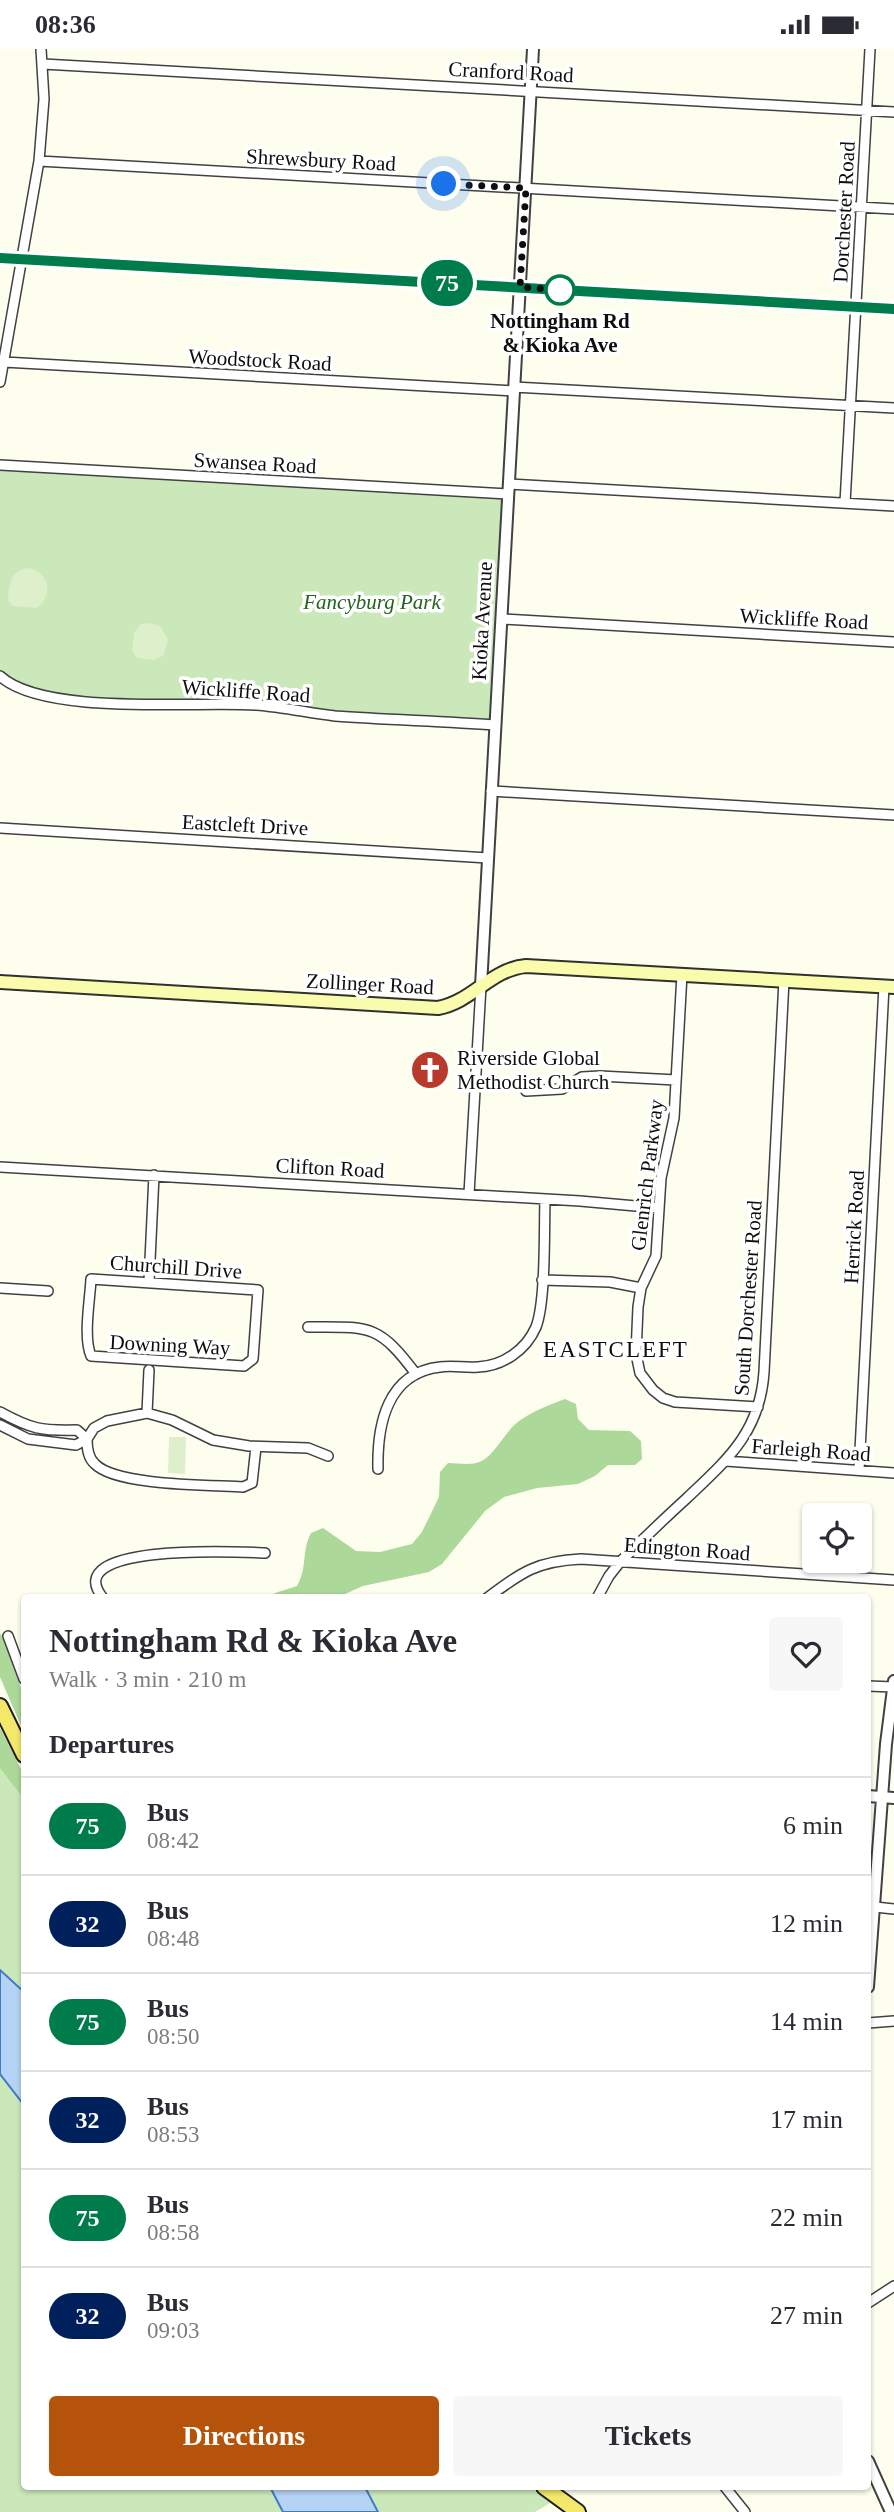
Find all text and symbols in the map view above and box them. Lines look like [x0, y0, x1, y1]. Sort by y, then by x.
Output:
text: 08:36 [35, 10, 96, 39]
street label: Cranford Road [448, 57, 575, 87]
street label: Dorchester Road [828, 140, 860, 283]
street label: Shrewsbury Road [246, 144, 397, 176]
your location [426, 166, 461, 201]
line badge: 75 [416, 260, 478, 306]
text: 75 [435, 270, 459, 296]
marker: Nottingham Rd & Kioka Ave [545, 275, 575, 305]
place label: Nottingham Rd & Kioka Ave [490, 309, 630, 357]
street label: Woodstock Road [188, 344, 333, 376]
street label: Swansea Road [193, 448, 318, 478]
street label: Kioka Avenue [467, 561, 497, 681]
park label: Fancyburg Park [302, 590, 441, 614]
street label: Wickliffe Road [739, 604, 869, 634]
street label: Wickliffe Road [181, 675, 312, 707]
street label: Eastcleft Drive [181, 810, 309, 840]
street label: Zollinger Road [306, 969, 435, 999]
place label: Riverside Global Methodist Church [457, 1046, 610, 1094]
church icon: Riverside Global Methodist Church [409, 1049, 451, 1091]
street label: Glenrich Parkway [626, 1098, 668, 1252]
street label: Clifton Road [275, 1153, 386, 1183]
street label: Herrick Road [839, 1169, 869, 1284]
street label: South Dorchester Road [729, 1199, 767, 1397]
street label: Churchill Drive [109, 1250, 243, 1284]
street label: Downing Way [109, 1330, 232, 1360]
district label: EASTCLEFT [543, 1337, 689, 1362]
street label: Farleigh Road [751, 1434, 872, 1466]
map controls [802, 1503, 872, 1573]
button: locate [802, 1503, 872, 1573]
street label: Edington Road [623, 1533, 751, 1565]
button: heart [769, 1617, 843, 1691]
text: Nottingham Rd & Kioka Ave [49, 1623, 457, 1659]
text: Walk · 3 min · 210 m [49, 1667, 246, 1692]
text: Departures [49, 1730, 174, 1759]
text: Bus [147, 1798, 189, 1827]
text: 6 min [783, 1811, 843, 1840]
text: 75 [76, 1813, 100, 1839]
text: 08:42 [147, 1828, 199, 1853]
text: Bus [147, 1896, 189, 1925]
text: 12 min [770, 1909, 843, 1938]
text: 32 [76, 1911, 100, 1937]
text: 08:48 [147, 1926, 199, 1951]
text: Bus [147, 1994, 189, 2023]
text: 14 min [770, 2007, 843, 2036]
text: 75 [76, 2009, 100, 2035]
text: 08:50 [147, 2024, 199, 2049]
text: Bus [147, 2092, 189, 2121]
text: 17 min [770, 2105, 843, 2134]
text: 32 [76, 2107, 100, 2133]
text: 08:53 [147, 2122, 199, 2147]
text: Bus [147, 2190, 189, 2219]
text: 22 min [770, 2203, 843, 2232]
text: 75 [76, 2205, 100, 2231]
text: 08:58 [147, 2220, 199, 2245]
text: Bus [147, 2288, 189, 2317]
text: 27 min [770, 2301, 843, 2330]
text: 32 [76, 2303, 100, 2329]
text: 09:03 [147, 2318, 199, 2343]
button: Directions [49, 2396, 439, 2476]
button: Tickets [453, 2396, 843, 2476]

